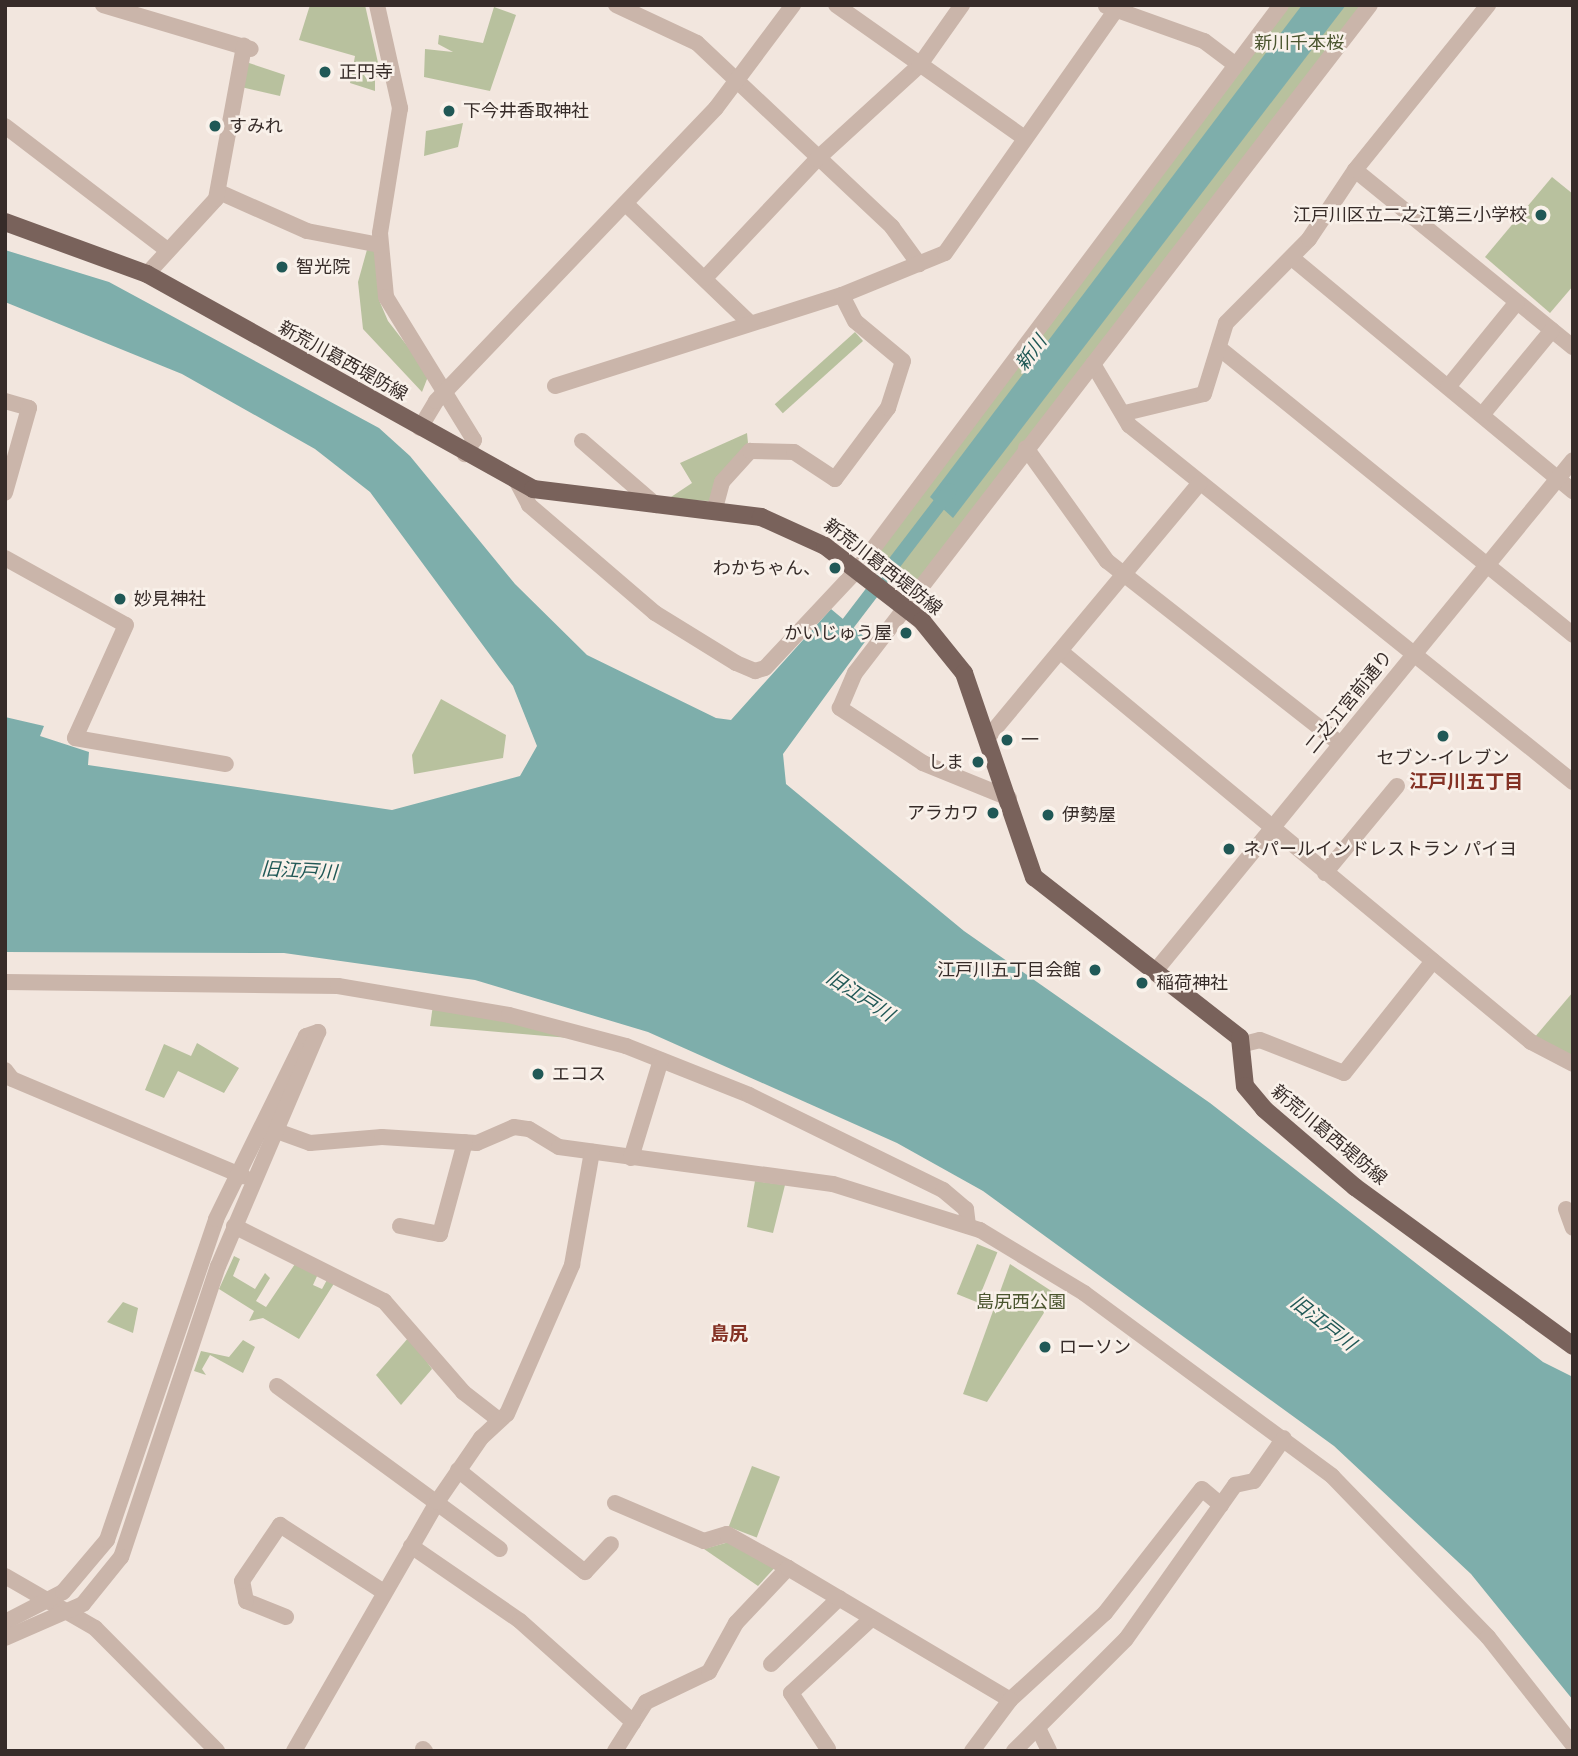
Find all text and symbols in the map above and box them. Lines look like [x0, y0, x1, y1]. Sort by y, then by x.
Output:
park label: 新川千本桜 [1254, 32, 1344, 54]
place label: 正円寺 [339, 61, 393, 83]
marker: 正円寺 [317, 64, 333, 80]
place label: 下今井香取神社 [463, 100, 589, 122]
marker: 下今井香取神社 [441, 103, 457, 119]
place label: すみれ [229, 115, 283, 137]
marker: すみれ [207, 118, 223, 134]
place label: 江戸川区立二之江第三小学校 [1293, 204, 1527, 226]
marker: 江戸川区立二之江第三小学校 [1533, 207, 1549, 223]
place label: 智光院 [296, 256, 350, 278]
marker: 智光院 [274, 259, 290, 275]
street label: 新荒川葛西堤防線 [275, 317, 411, 405]
water label: 新川 [1010, 331, 1052, 375]
street label: 新荒川葛西堤防線 [820, 514, 946, 620]
place label: わかちゃん、 [713, 557, 821, 579]
marker: わかちゃん、 [827, 560, 843, 576]
place label: 妙見神社 [134, 588, 206, 610]
marker: 妙見神社 [112, 591, 128, 607]
place label: かいじゅう屋 [784, 622, 892, 644]
marker: かいじゅう屋 [898, 625, 914, 641]
street label: 二之江宮前通り [1301, 646, 1397, 758]
marker: セブン-イレブン [1435, 728, 1451, 744]
place label: 一 [1021, 729, 1039, 751]
marker: 一 [999, 732, 1015, 748]
place label: セブン-イレブン [1377, 747, 1509, 769]
place label: しま [928, 751, 964, 773]
marker: しま [970, 754, 986, 770]
district label: 江戸川五丁目 [1409, 771, 1523, 793]
place label: アラカワ [907, 802, 979, 824]
place label: 伊勢屋 [1062, 804, 1116, 826]
marker: アラカワ [985, 805, 1001, 821]
marker: 伊勢屋 [1040, 807, 1056, 823]
place label: ネパールインドレストラン パイヨ [1243, 838, 1517, 860]
marker: ネパールインドレストラン パイヨ [1221, 841, 1237, 857]
water label: 旧江戸川 [260, 858, 338, 884]
place label: 江戸川五丁目会館 [937, 959, 1081, 981]
marker: 江戸川五丁目会館 [1087, 962, 1103, 978]
water label: 旧江戸川 [822, 966, 898, 1026]
place label: 稲荷神社 [1156, 972, 1228, 994]
marker: 稲荷神社 [1134, 975, 1150, 991]
place label: エコス [552, 1063, 606, 1085]
marker: エコス [530, 1066, 546, 1082]
street label: 新荒川葛西堤防線 [1267, 1080, 1391, 1190]
park label: 島尻西公園 [976, 1291, 1066, 1313]
water label: 旧江戸川 [1286, 1291, 1360, 1355]
district label: 島尻 [710, 1323, 748, 1345]
place label: ローソン [1059, 1336, 1131, 1358]
marker: ローソン [1037, 1339, 1053, 1355]

